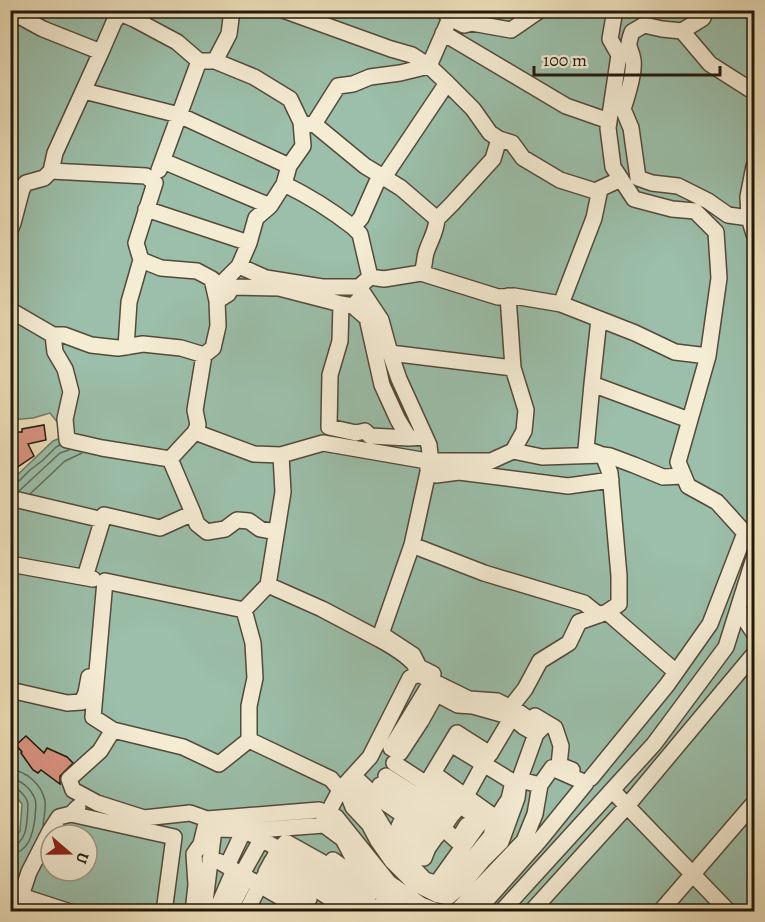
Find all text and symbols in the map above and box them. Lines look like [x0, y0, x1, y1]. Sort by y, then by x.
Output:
scale bar [534, 39, 720, 77]
text: 100 m [543, 48, 587, 72]
north arrow [39, 823, 99, 883]
text: U [70, 849, 94, 867]

